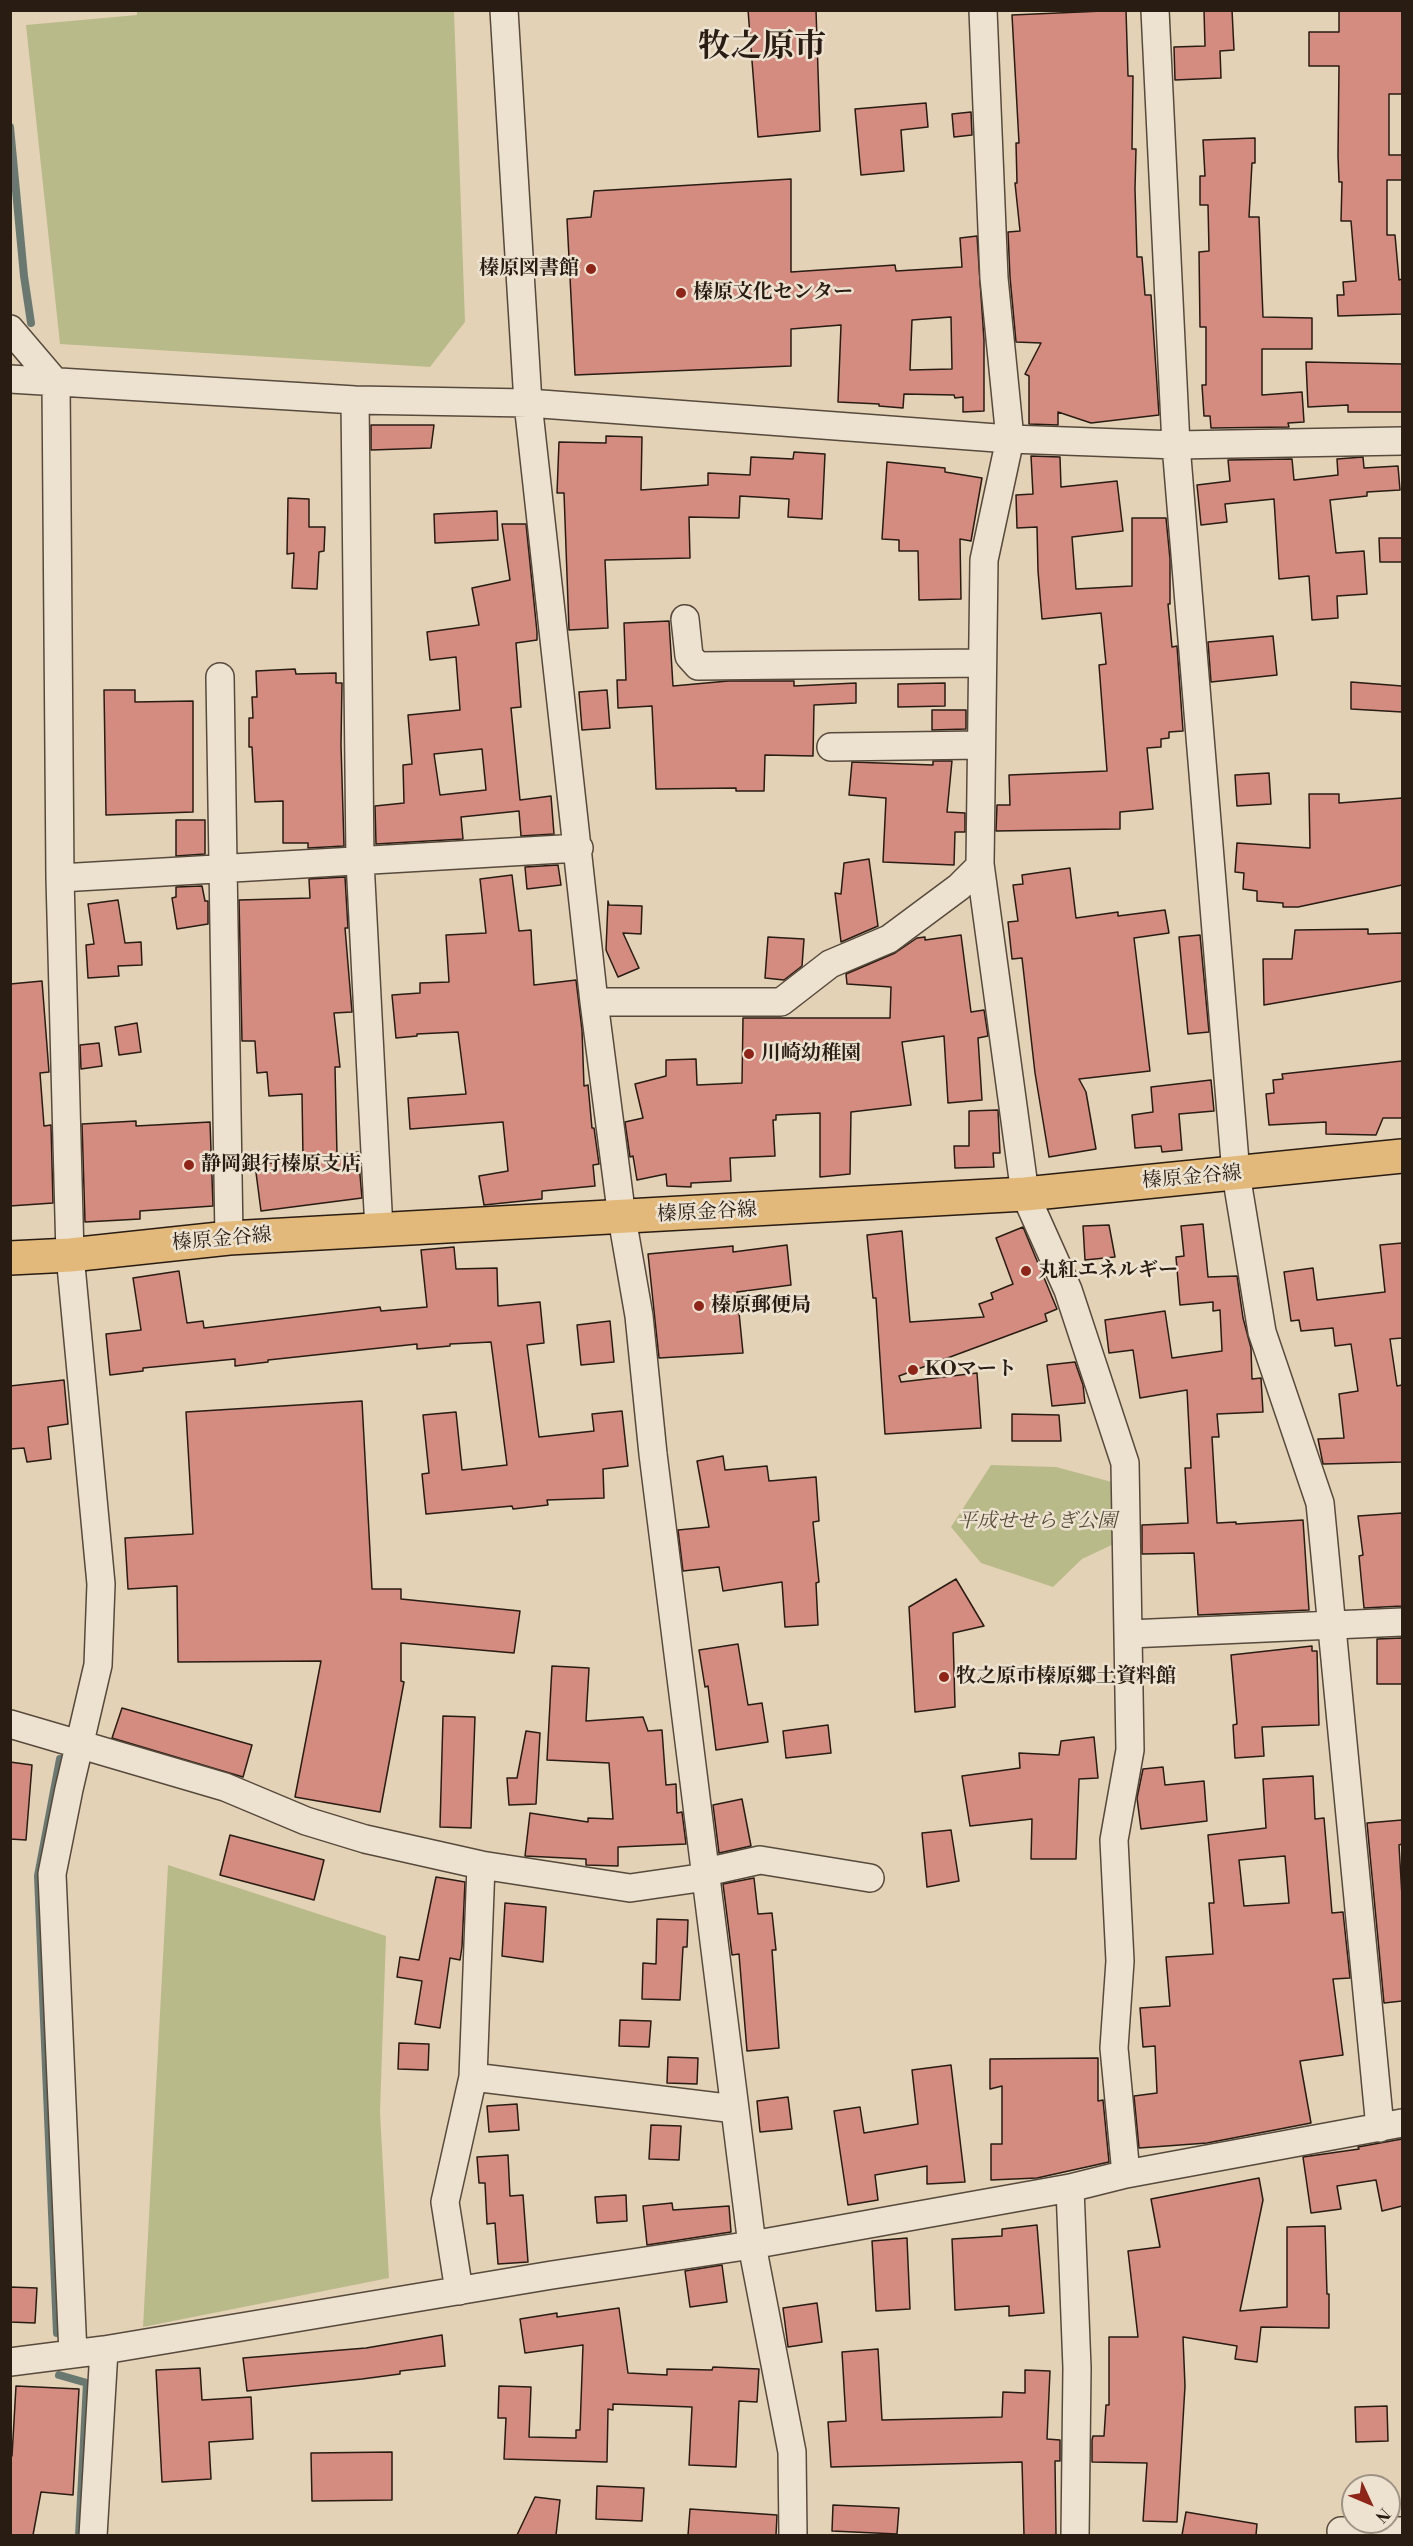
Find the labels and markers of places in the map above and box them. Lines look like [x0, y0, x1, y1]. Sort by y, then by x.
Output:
place label: 榛原図書館 [479, 257, 579, 281]
marker: 榛原図書館 [584, 262, 598, 276]
place label: 榛原文化センター [693, 281, 853, 305]
marker: 榛原文化センター [674, 286, 688, 300]
place label: 川崎幼稚園 [761, 1042, 861, 1066]
marker: 川崎幼稚園 [742, 1047, 756, 1061]
place label: 静岡銀行榛原支店 [201, 1153, 361, 1177]
marker: 静岡銀行榛原支店 [182, 1158, 196, 1172]
place label: 丸紅エネルギー [1038, 1259, 1178, 1283]
marker: 丸紅エネルギー [1019, 1264, 1033, 1278]
place label: 榛原郵便局 [711, 1294, 811, 1318]
marker: 榛原郵便局 [692, 1299, 706, 1313]
place label: KOマート [925, 1358, 1017, 1382]
marker: KOマート [906, 1363, 920, 1377]
place label: 牧之原市榛原郷土資料館 [956, 1665, 1176, 1689]
marker: 牧之原市榛原郷土資料館 [937, 1670, 951, 1684]

